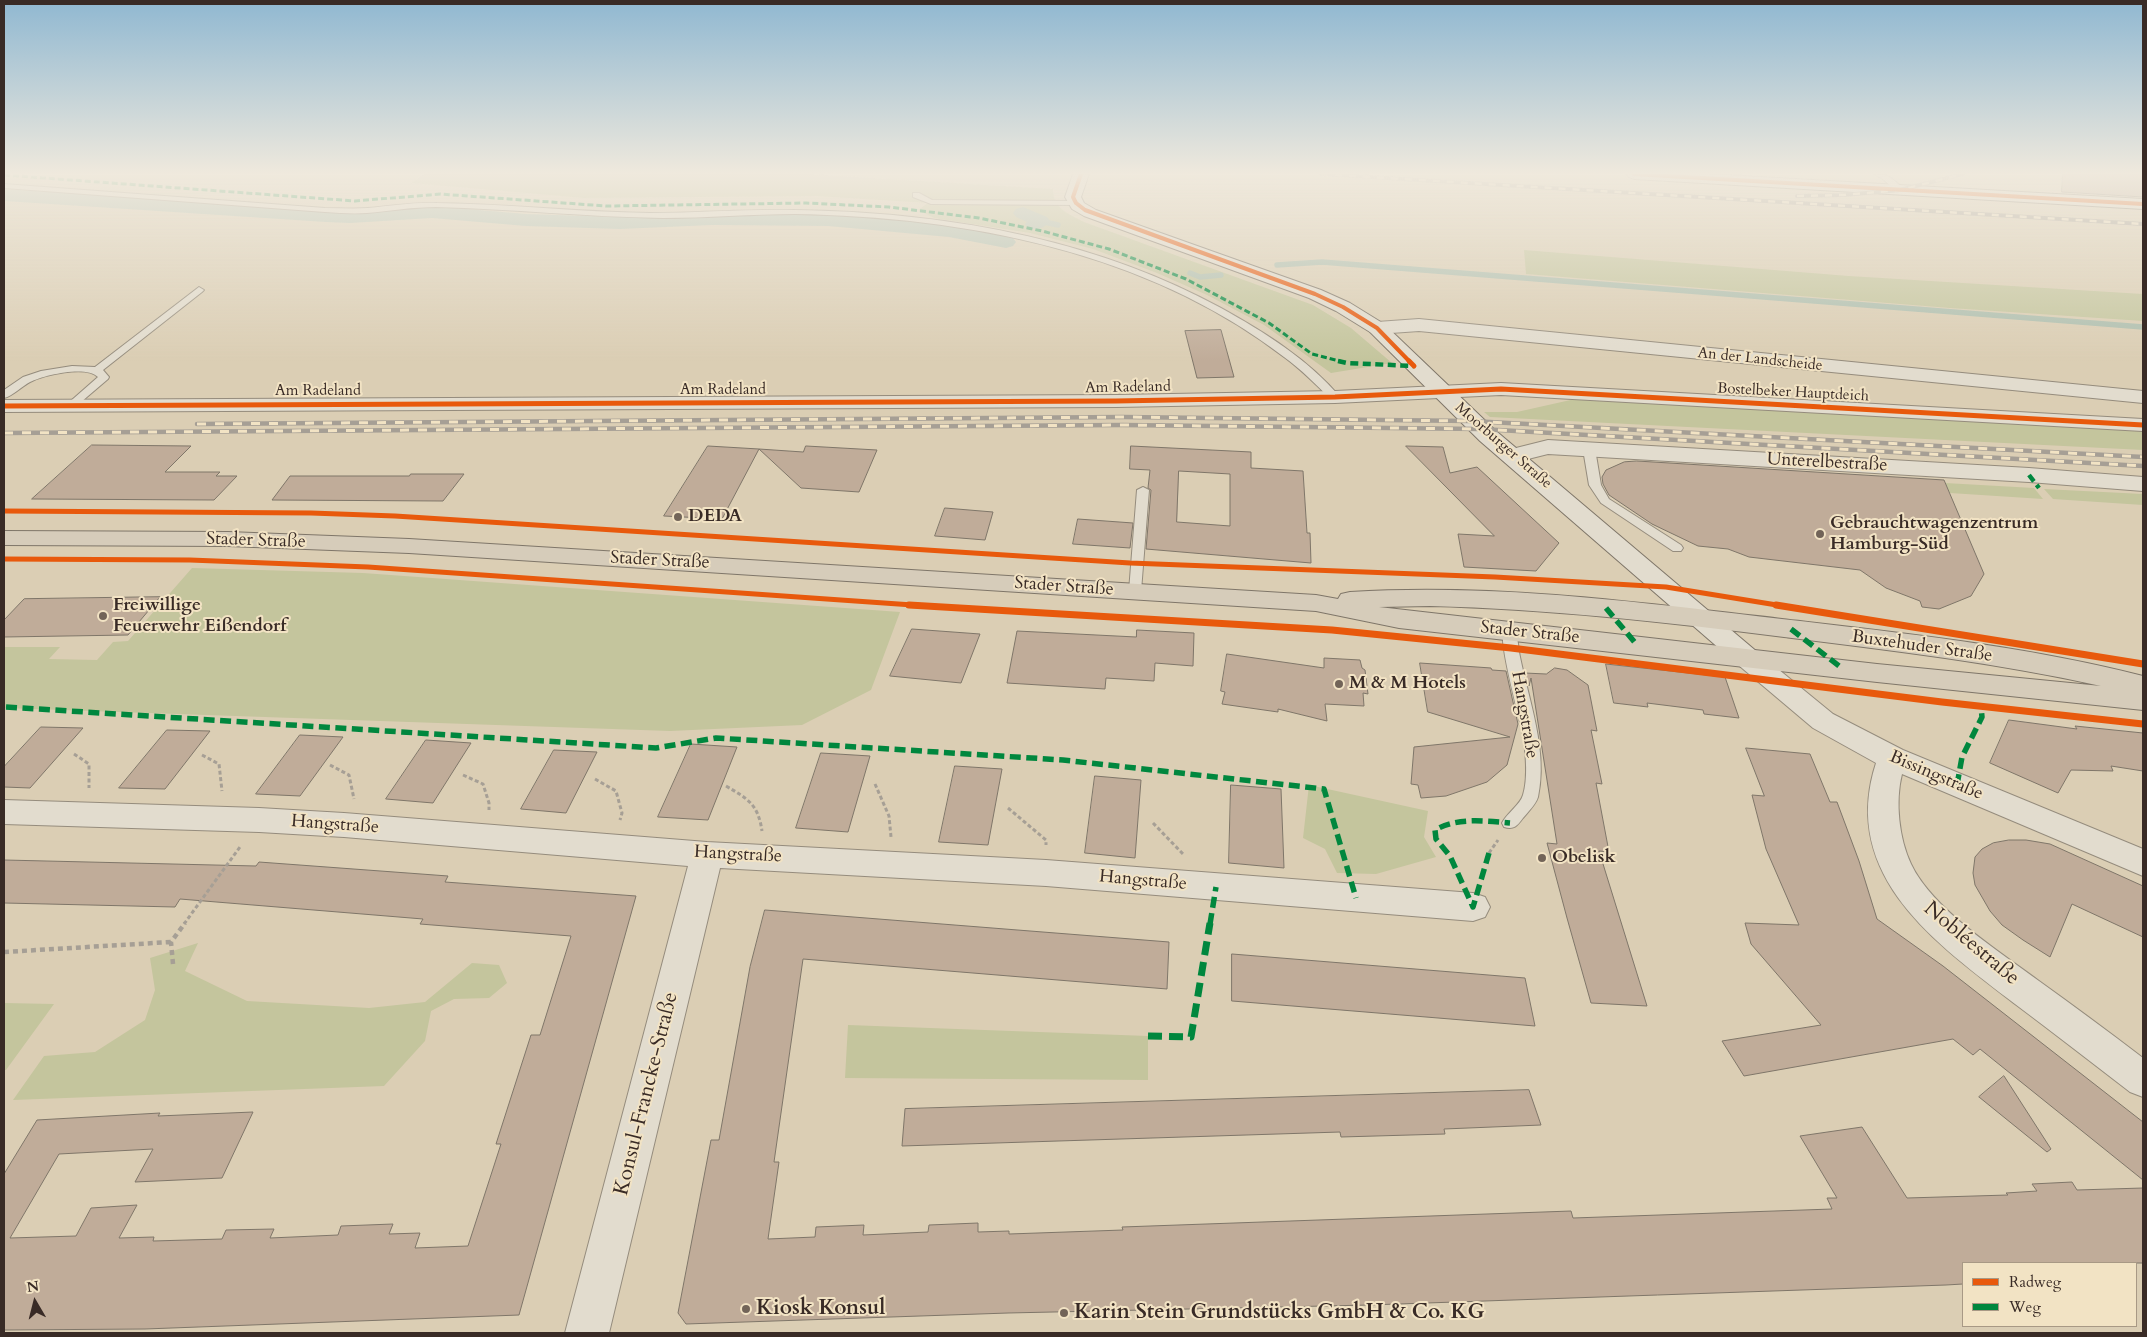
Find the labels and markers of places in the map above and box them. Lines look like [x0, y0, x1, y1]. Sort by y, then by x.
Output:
place label: DEDA [688, 506, 742, 528]
marker: DEDA [672, 511, 684, 523]
place label: Gebrauchtwagenzentrum Hamburg-Süd [1830, 513, 2038, 556]
marker: Gebrauchtwagenzentrum Hamburg-Süd [1814, 528, 1826, 540]
place label: Freiwillige Feuerwehr Eißendorf [113, 595, 286, 638]
marker: Freiwillige Feuerwehr Eißendorf [97, 610, 109, 622]
place label: M & M Hotels [1349, 673, 1466, 695]
marker: M & M Hotels [1333, 678, 1345, 690]
place label: Obelisk [1552, 847, 1616, 869]
marker: Obelisk [1536, 852, 1548, 864]
place label: Kiosk Konsul [756, 1296, 885, 1322]
place label: Karin Stein Grundstücks GmbH & Co. KG [1074, 1300, 1485, 1326]
marker: Kiosk Konsul [740, 1303, 752, 1315]
marker: Karin Stein Grundstücks GmbH & Co. KG [1058, 1307, 1070, 1319]

